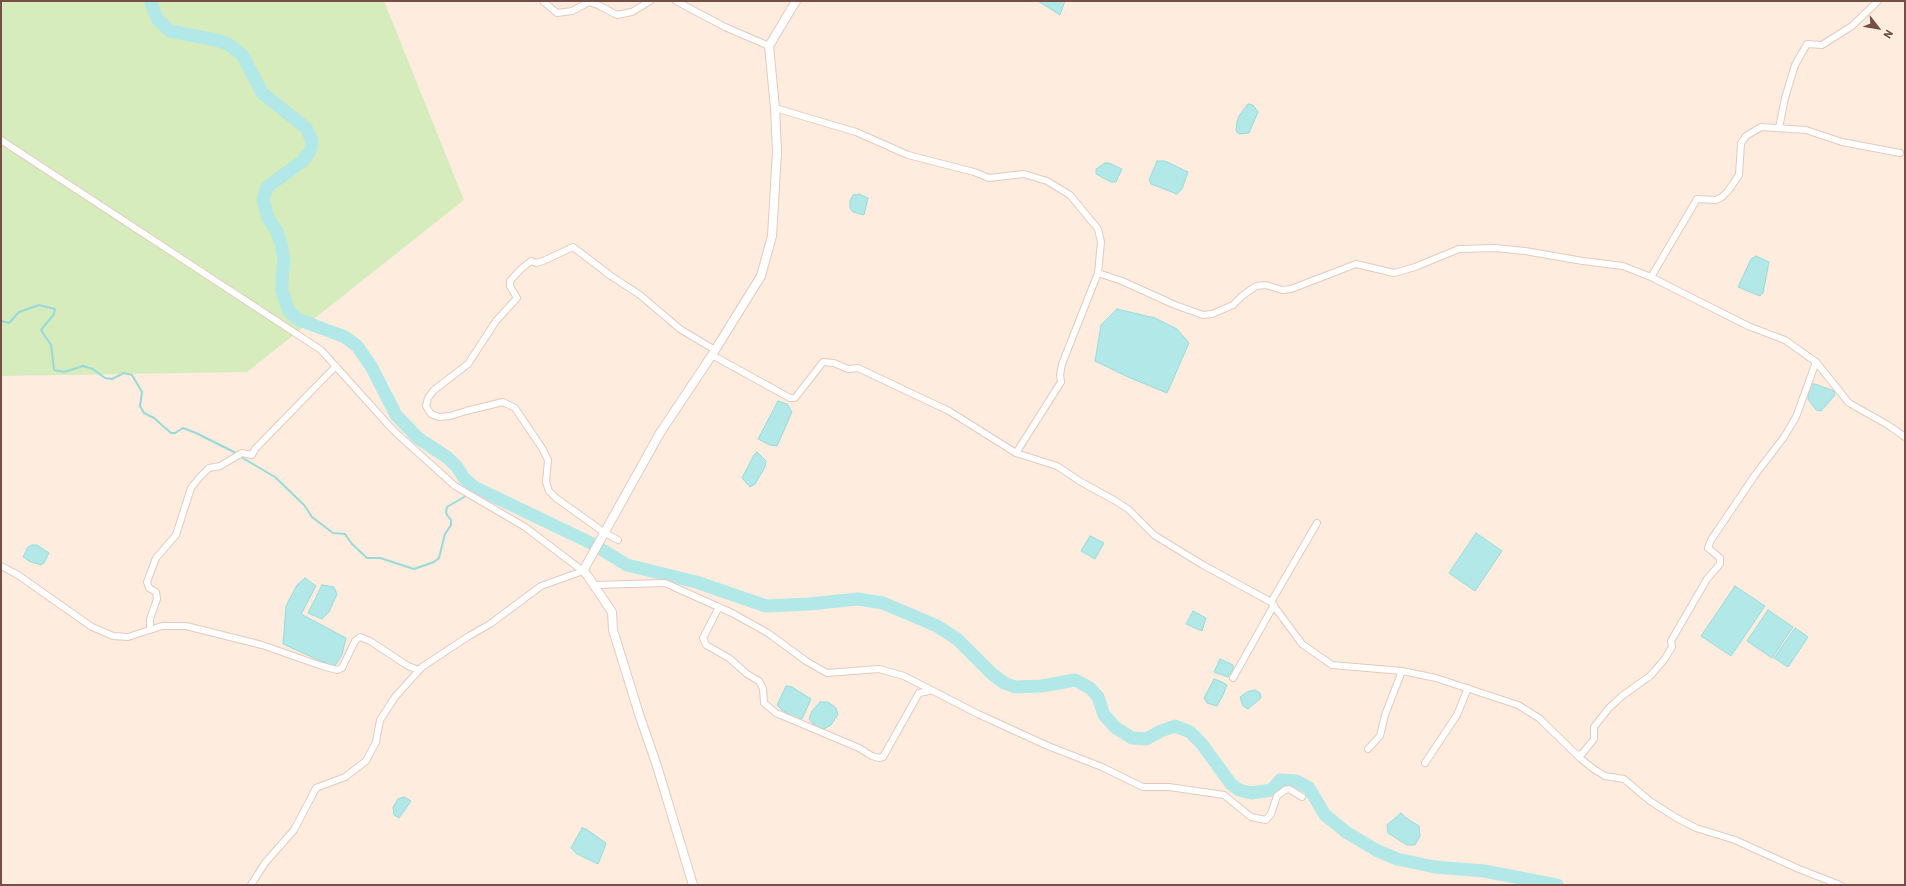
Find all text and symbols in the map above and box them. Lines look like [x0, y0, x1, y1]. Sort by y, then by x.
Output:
north arrow [1858, 8, 1898, 48]
text: N [1880, 27, 1896, 41]

